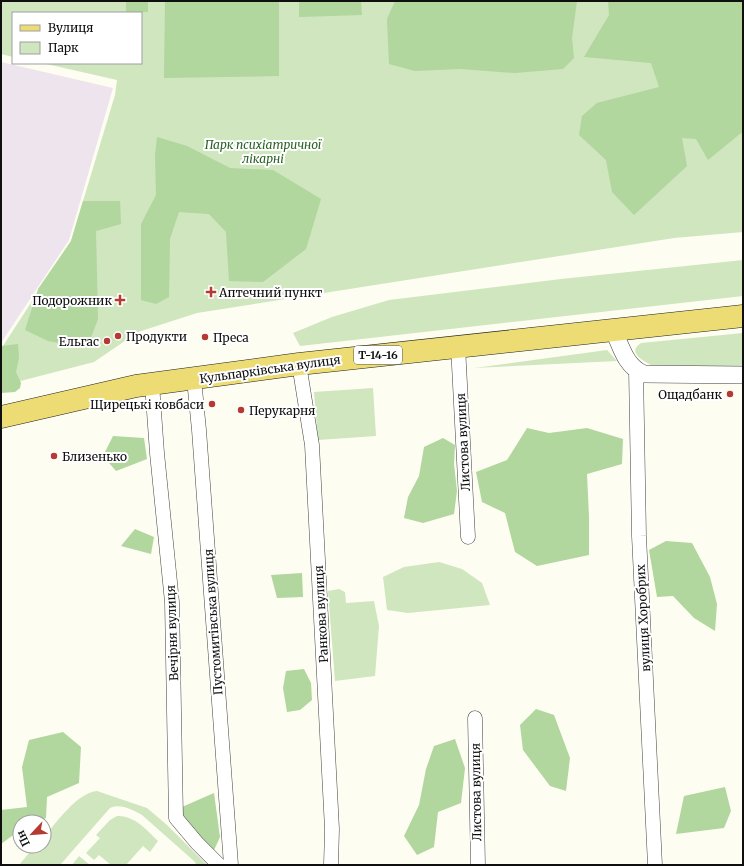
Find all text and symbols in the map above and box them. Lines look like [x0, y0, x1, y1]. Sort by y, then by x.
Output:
legend [12, 12, 142, 64]
text: Вулиця [48, 20, 93, 35]
text: Парк [48, 40, 79, 55]
park label: Парк психіатричної лікарні [205, 137, 323, 166]
place label: Аптечний пункт [218, 285, 322, 300]
marker: Аптечний пункт [206, 287, 216, 297]
place label: Подорожник [32, 293, 112, 308]
marker: Подорожник [115, 295, 125, 305]
place label: Продукти [126, 329, 187, 344]
place label: Преса [213, 330, 249, 345]
marker: Продукти [113, 331, 123, 341]
marker: Преса [200, 332, 210, 342]
place label: Ельгас [59, 334, 99, 349]
marker: Ельгас [102, 336, 112, 346]
road number: Т-14-16 [354, 346, 402, 364]
street label: Кульпарківська вулиця [199, 352, 341, 386]
place label: Ощадбанк [658, 387, 722, 402]
marker: Ощадбанк [725, 389, 735, 399]
street label: Листова вулиця [453, 393, 473, 491]
place label: Щирецькі ковбаси [90, 397, 204, 412]
marker: Щирецькі ковбаси [207, 399, 217, 409]
place label: Перукарня [249, 403, 315, 418]
marker: Перукарня [236, 405, 246, 415]
place label: Близенько [62, 449, 127, 464]
marker: Близенько [49, 451, 59, 461]
street label: Пустомитівська вулиця [200, 548, 226, 696]
street label: вулиця Хоробрих [633, 563, 653, 672]
street label: Ранкова вулиця [311, 565, 331, 663]
street label: Вечірня вулиця [163, 585, 181, 681]
street label: Листова вулиця [468, 743, 484, 841]
north arrow [12, 814, 52, 854]
text: Пн [13, 828, 33, 849]

